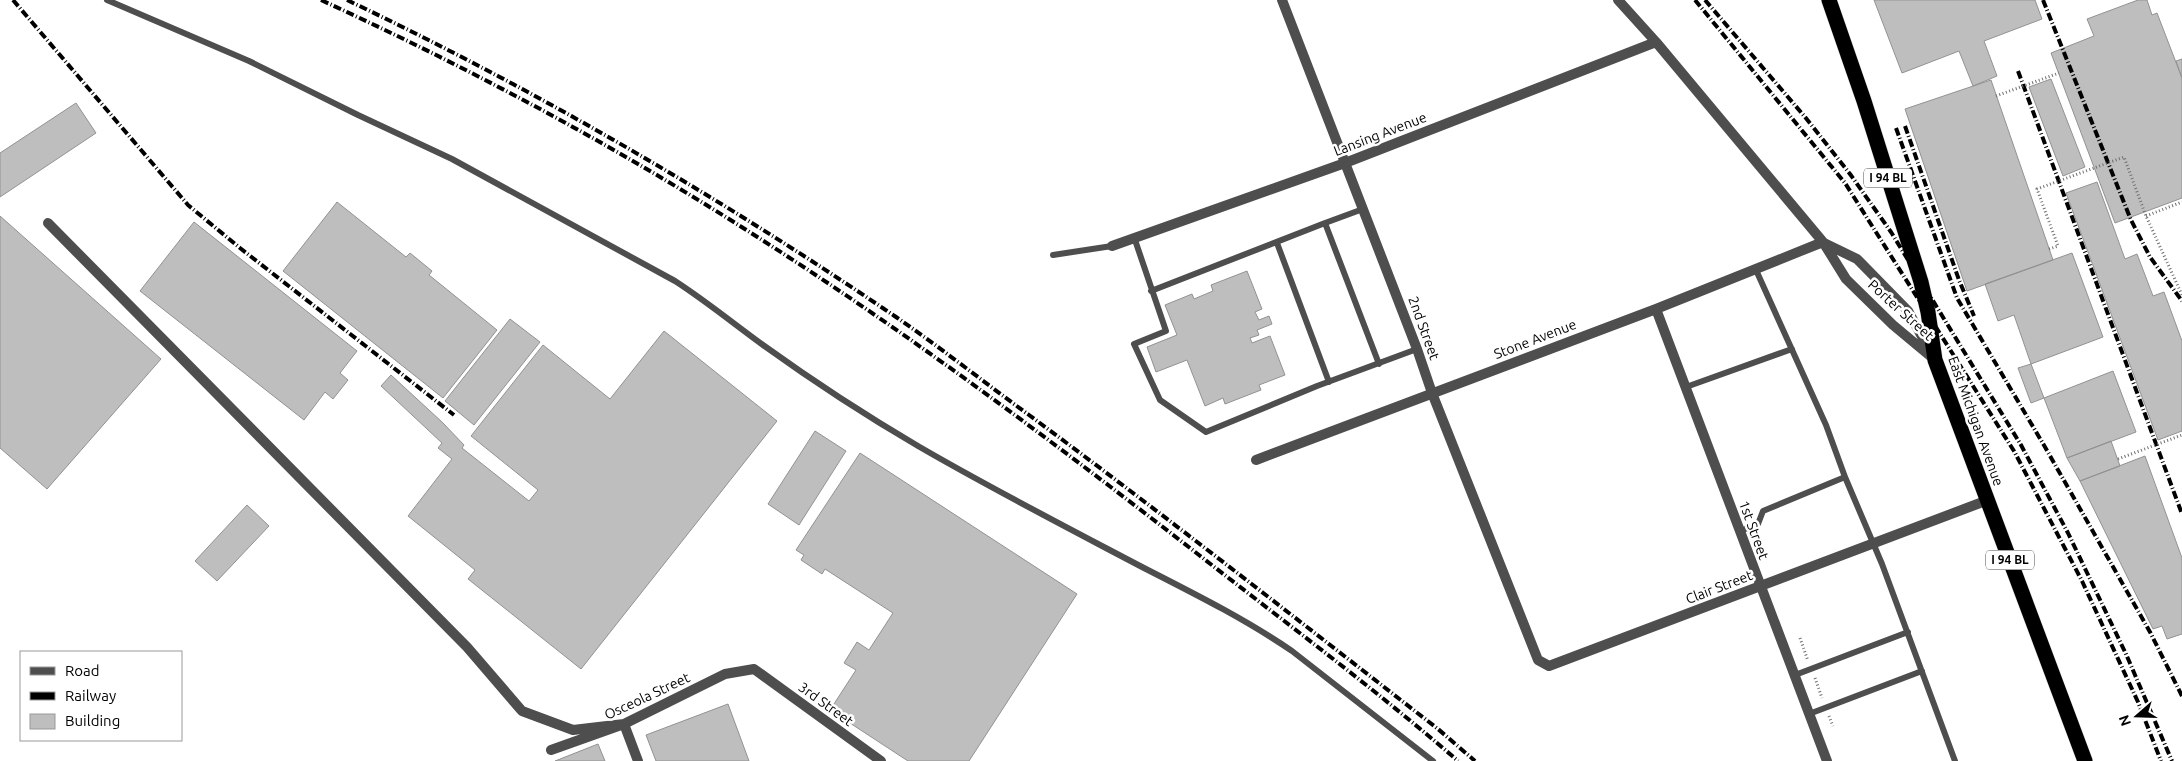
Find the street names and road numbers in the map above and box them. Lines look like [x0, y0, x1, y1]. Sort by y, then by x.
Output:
street label: Lansing Avenue [1331, 109, 1429, 159]
road number: I 94 BL [1864, 168, 1912, 188]
street label: Porter Street [1865, 276, 1937, 344]
street label: 2nd Street [1405, 294, 1443, 362]
street label: Stone Avenue [1491, 316, 1579, 362]
street label: East Michigan Avenue [1945, 354, 2007, 488]
street label: 1st Street [1736, 498, 1772, 562]
road number: I 94 BL [1986, 550, 2034, 570]
street label: Clair Street [1683, 567, 1755, 607]
street label: Osceola Street [602, 669, 693, 723]
street label: 3rd Street [796, 679, 857, 729]

